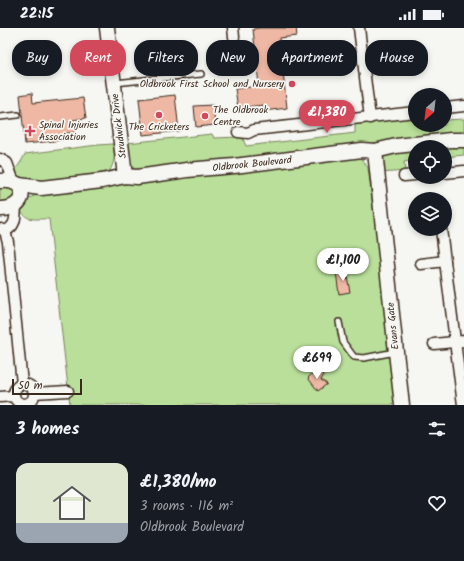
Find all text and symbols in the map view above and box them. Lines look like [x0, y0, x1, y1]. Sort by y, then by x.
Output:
text: 22:15 [20, 2, 53, 26]
chip: Buy [12, 40, 62, 76]
chip: Rent [70, 40, 126, 76]
chip: Filters [134, 40, 198, 76]
chip: New [206, 40, 259, 76]
chip: Apartment [267, 40, 357, 76]
chip: House [365, 40, 428, 76]
place label: Oldbrook First School and Nursery [140, 76, 284, 92]
marker: Oldbrook First School and Nursery [287, 79, 297, 89]
north arrow [408, 88, 452, 132]
map controls [408, 88, 452, 236]
street label: Strudwick Drive [107, 92, 131, 159]
pin: £1,380 [294, 100, 360, 134]
place label: The Oldbrook Centre [213, 102, 268, 130]
text: £1,380 [308, 102, 346, 123]
marker: The Cricketers [154, 110, 164, 120]
marker: The Oldbrook Centre [200, 111, 210, 121]
place label: Spinal Injuries Association [39, 117, 99, 145]
place label: The Cricketers [129, 119, 190, 135]
marker: Spinal Injuries Association [24, 125, 36, 137]
button: locate [408, 140, 452, 184]
street label: Oldbrook Boulevard [211, 152, 293, 176]
button: layers [408, 192, 452, 236]
pin: £1,100 [310, 248, 376, 282]
text: £1,100 [326, 250, 360, 271]
street label: Evans Gate [383, 301, 403, 350]
pin: £699 [293, 346, 341, 380]
text: £699 [302, 348, 332, 369]
scale bar [12, 377, 82, 396]
text: 50 m [18, 377, 43, 395]
text: 3 homes [16, 416, 79, 443]
icon: filters [426, 418, 448, 440]
text: £1,380/mo [140, 469, 217, 496]
icon: home [48, 479, 96, 527]
icon: heart [426, 492, 448, 514]
text: 3 rooms · 116 m² [140, 496, 233, 517]
text: Oldbrook Boulevard [140, 517, 244, 538]

